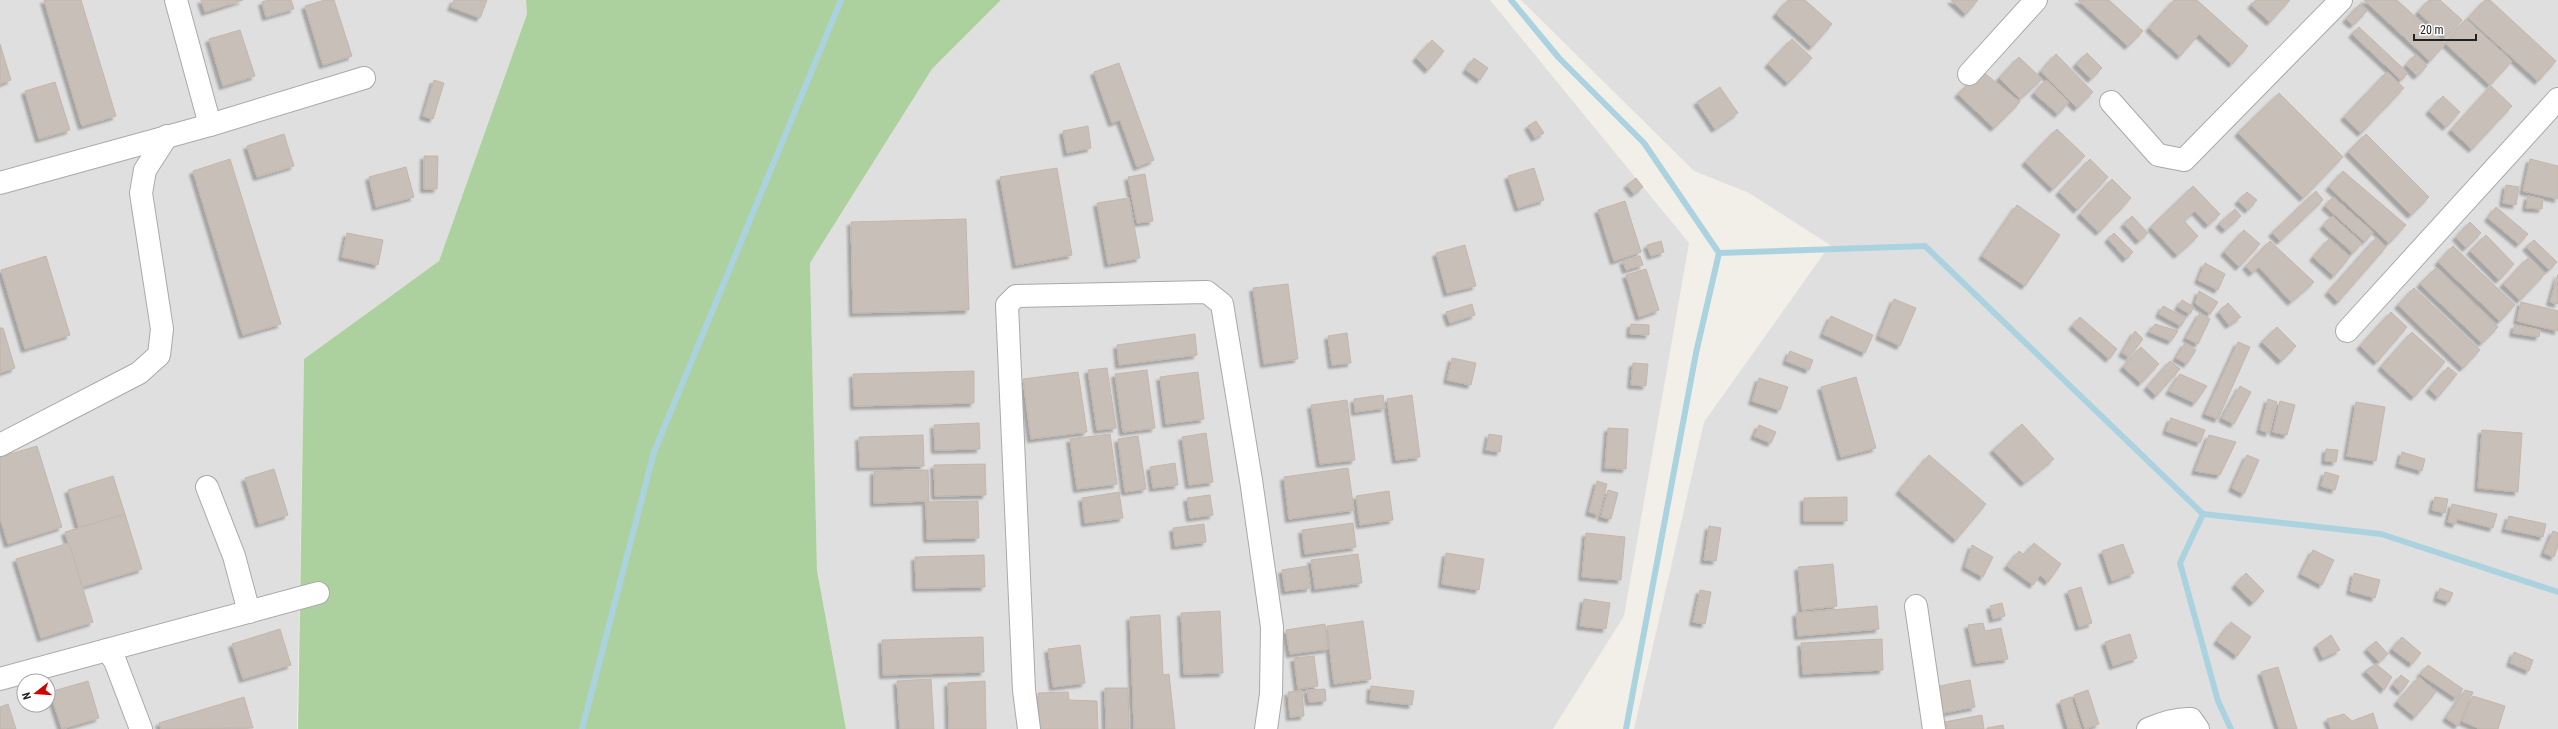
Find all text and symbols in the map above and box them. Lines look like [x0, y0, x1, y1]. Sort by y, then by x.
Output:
scale bar [2414, 16, 2476, 42]
text: 20 m [2420, 23, 2444, 37]
north arrow [16, 673, 56, 713]
text: N [20, 690, 34, 701]

